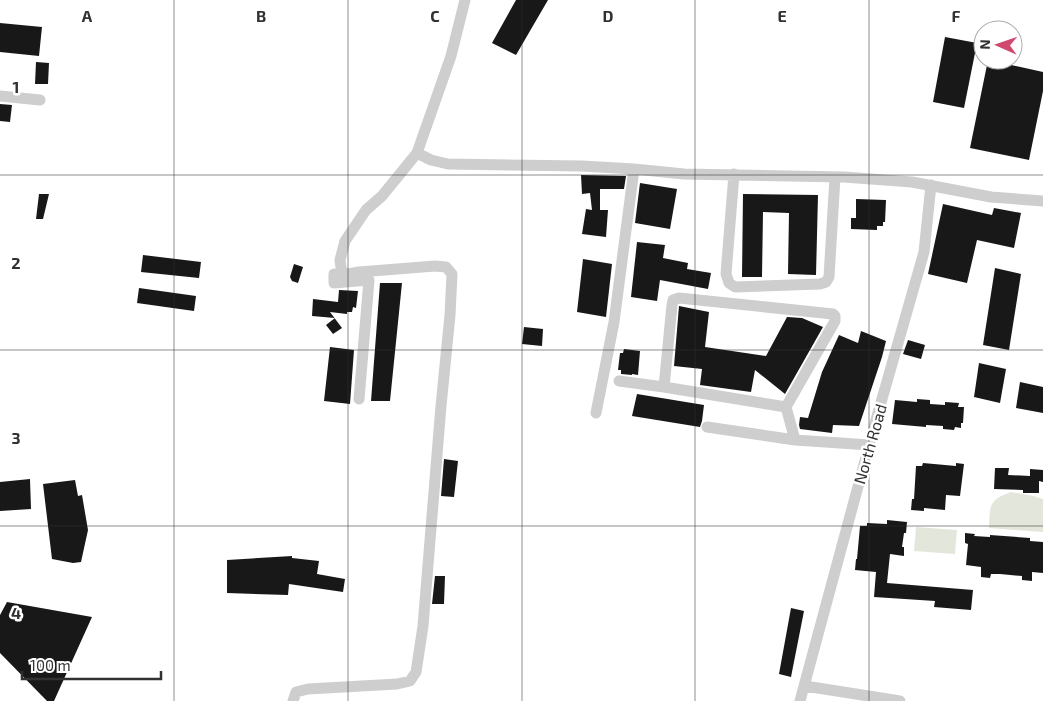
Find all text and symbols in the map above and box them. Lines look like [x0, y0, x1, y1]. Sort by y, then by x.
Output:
text: A [82, 6, 93, 25]
text: B [256, 6, 266, 25]
text: C [430, 6, 440, 25]
text: D [603, 6, 614, 25]
text: E [777, 6, 787, 25]
text: F [952, 6, 961, 25]
north arrow [973, 20, 1023, 70]
text: N [976, 39, 993, 50]
text: 1 [13, 77, 19, 96]
text: 2 [11, 253, 21, 272]
street label: North Road [849, 402, 890, 486]
text: 3 [11, 428, 21, 447]
text: 4 [11, 603, 21, 622]
scale bar [22, 648, 161, 680]
text: 100 m [30, 656, 71, 674]

